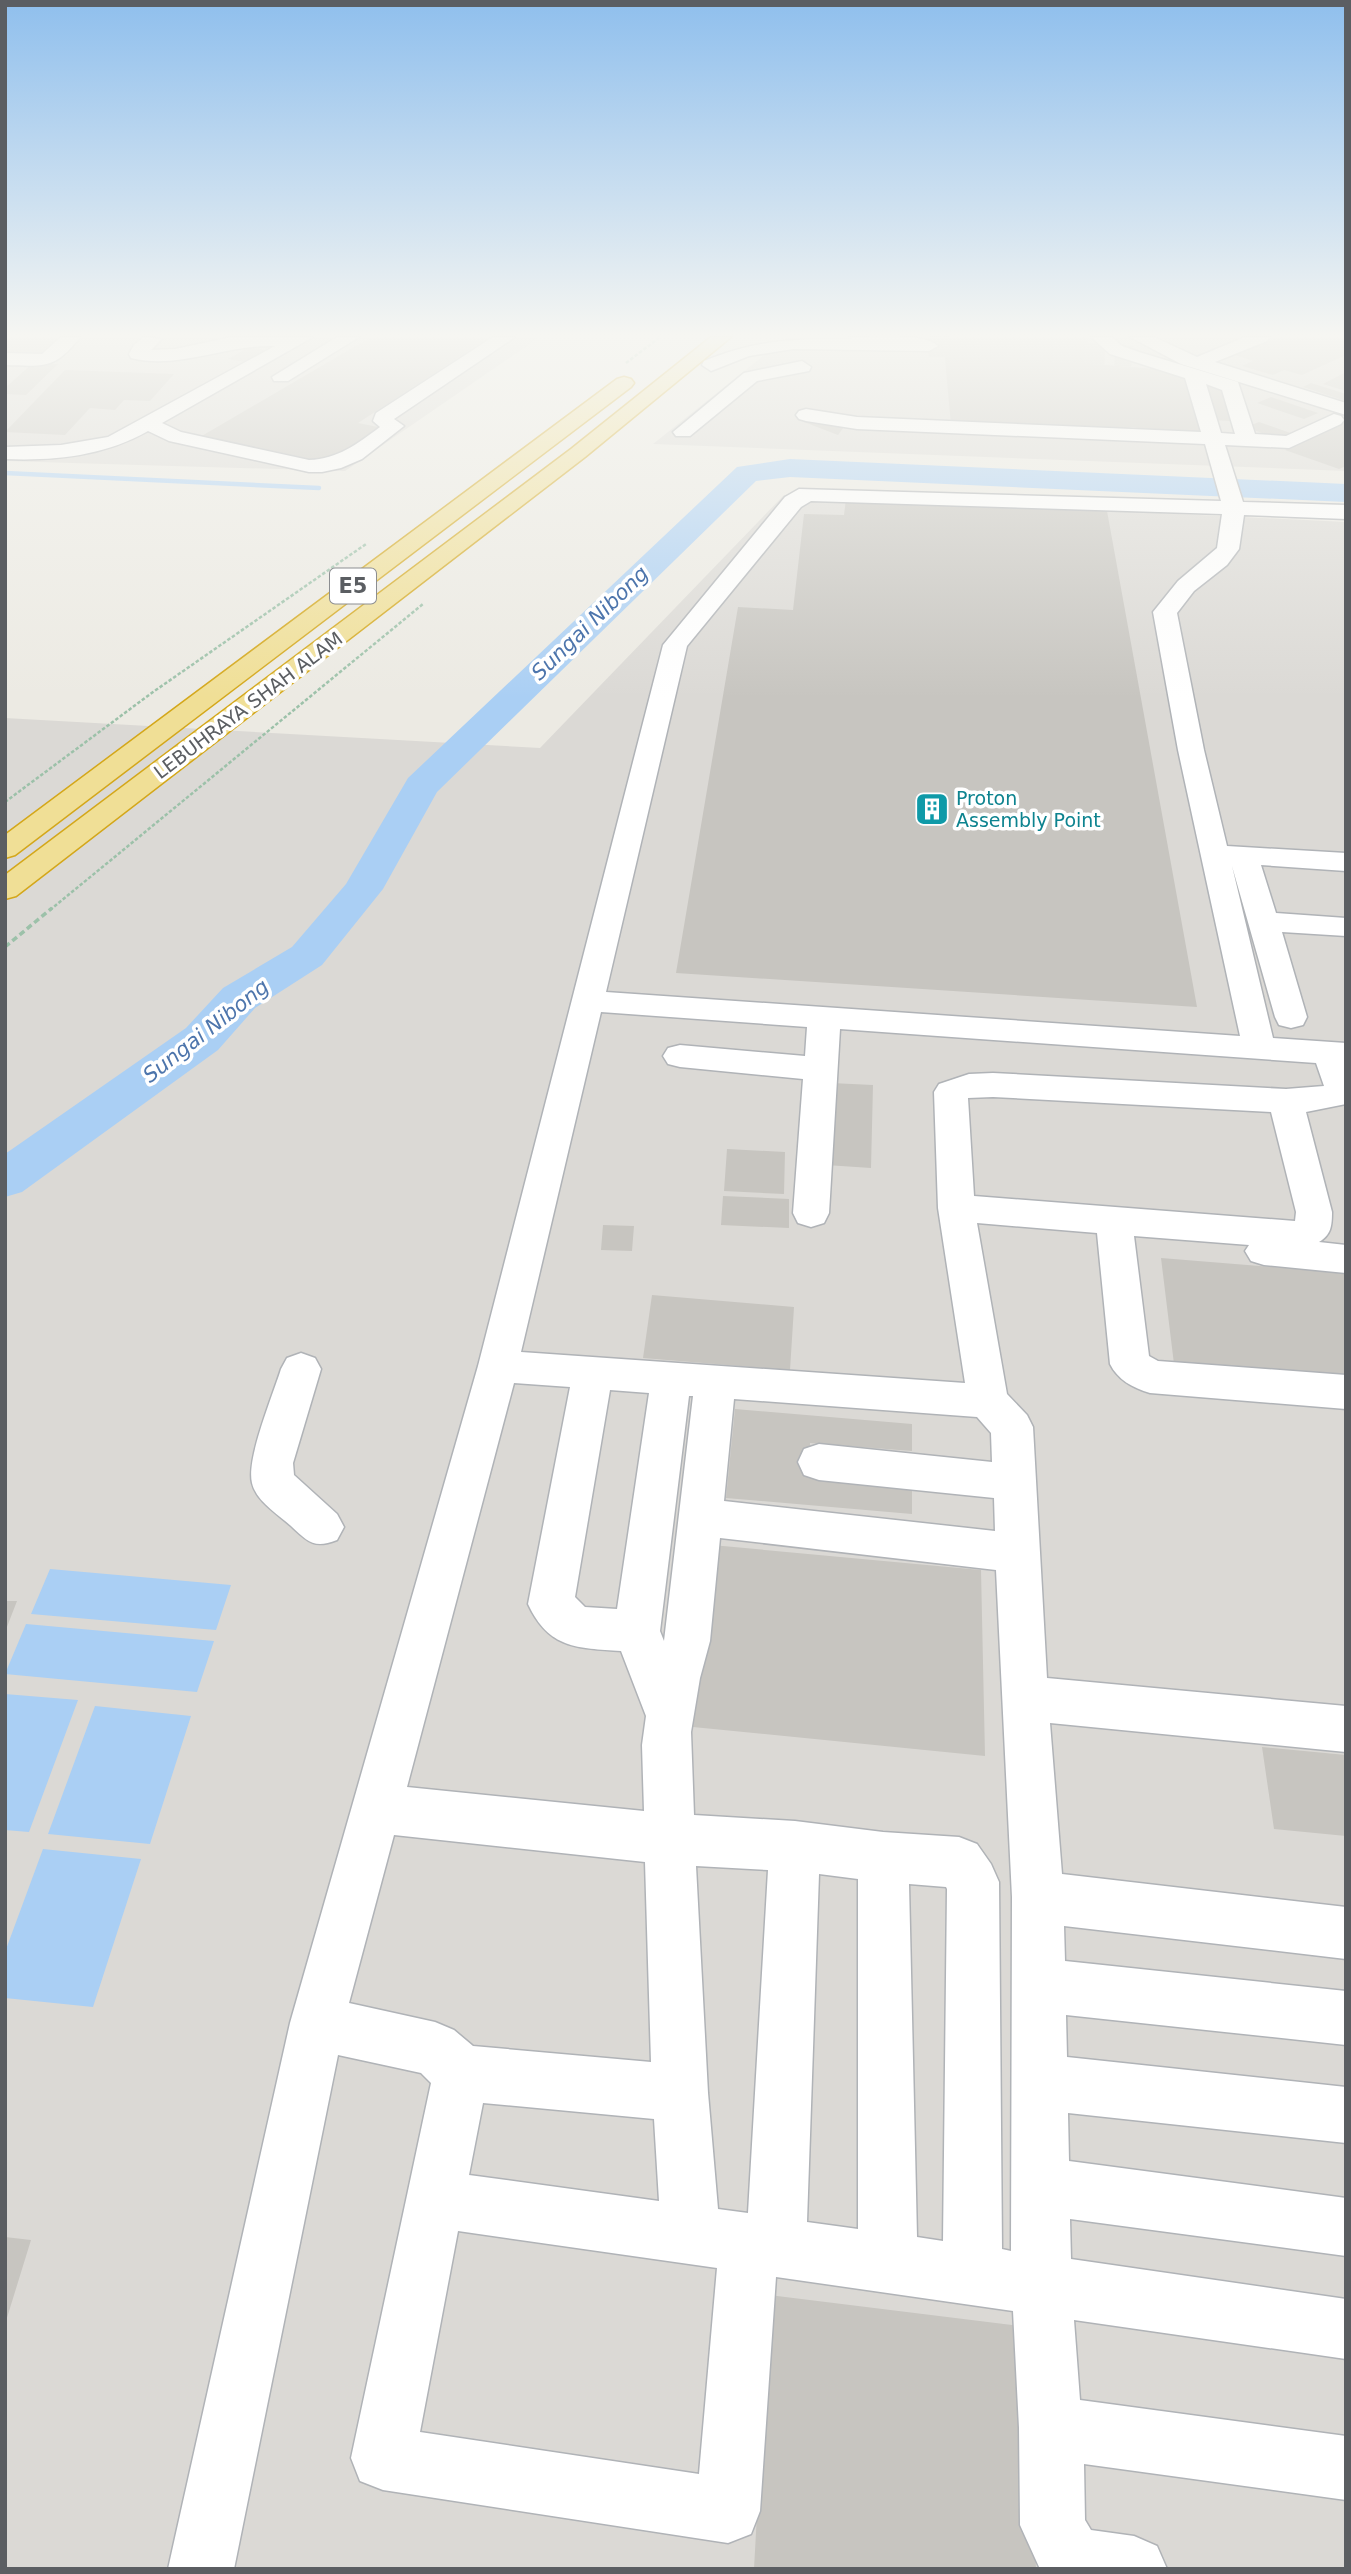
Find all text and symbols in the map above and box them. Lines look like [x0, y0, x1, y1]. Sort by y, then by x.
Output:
water label: Sungai Nibong [527, 561, 653, 685]
road number: E5 [330, 568, 376, 604]
street label: LEBUHRAYA SHAH ALAM [150, 627, 346, 783]
place label: Proton Assembly Point [956, 787, 1101, 831]
building icon: Proton Assembly Point [913, 790, 951, 828]
water label: Sungai Nibong [138, 974, 274, 1088]

